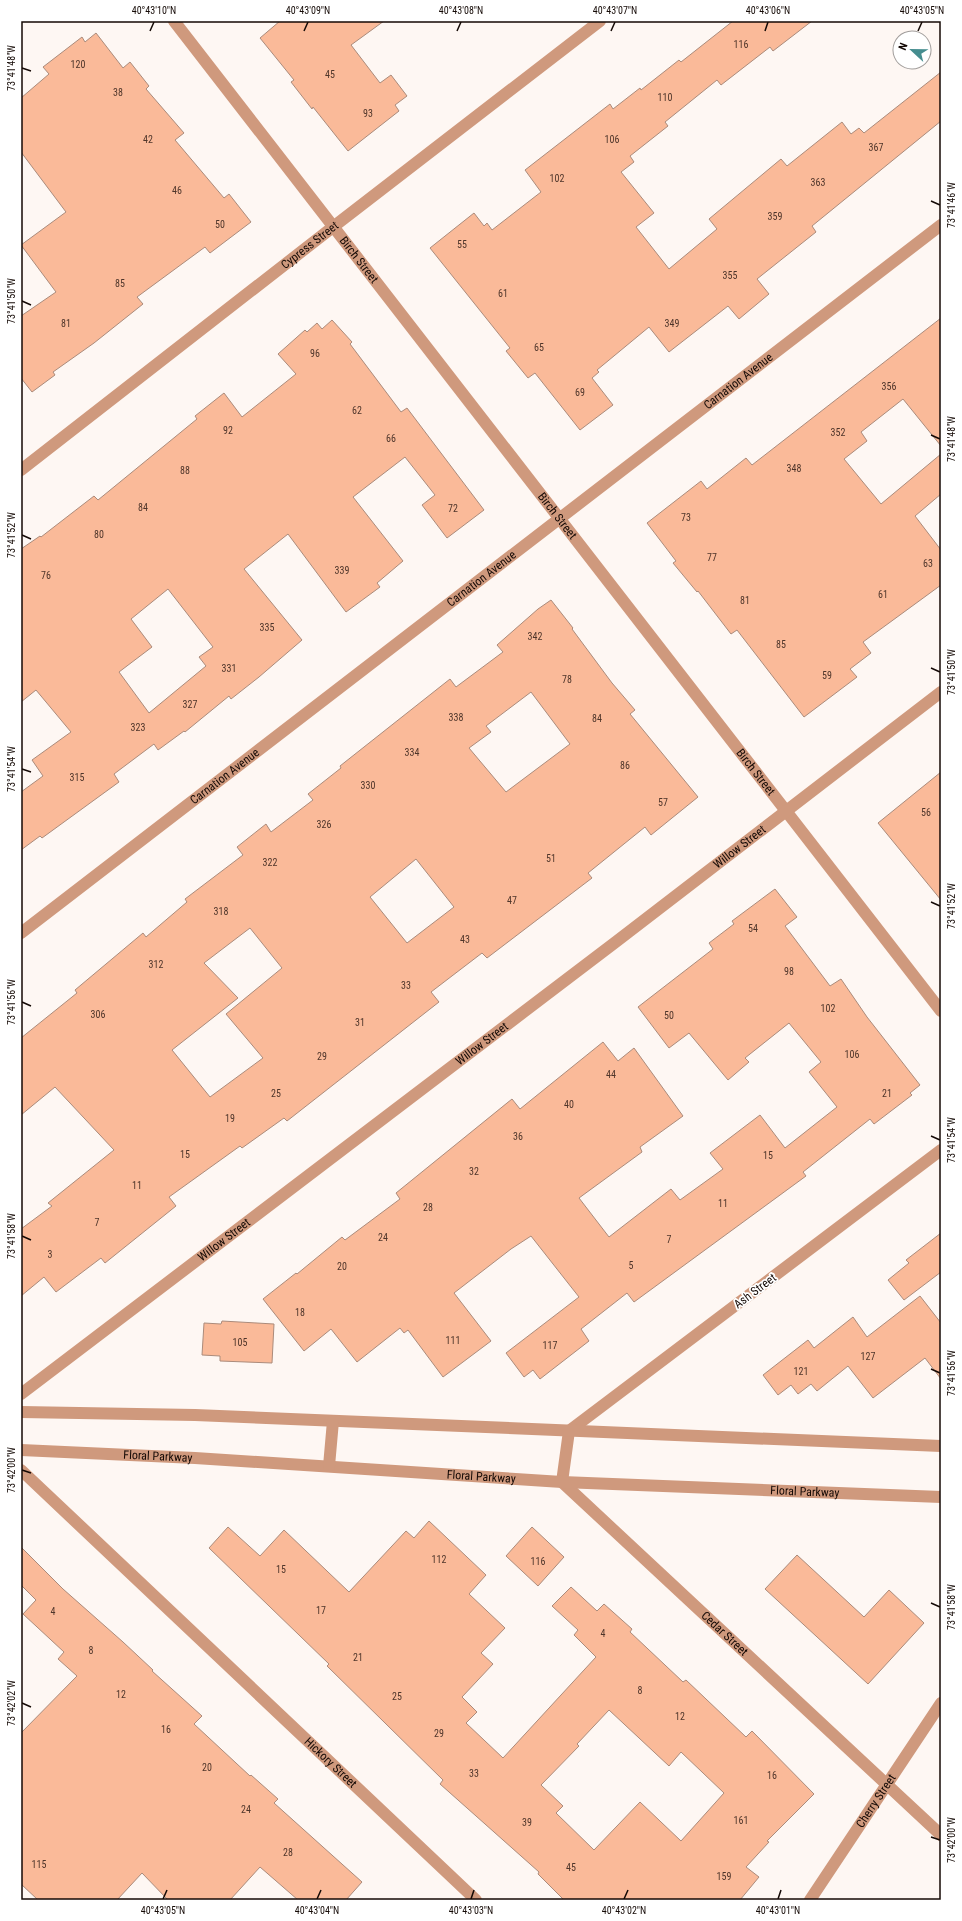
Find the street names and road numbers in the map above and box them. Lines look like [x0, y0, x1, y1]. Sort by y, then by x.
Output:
street label: Cypress Street [278, 218, 342, 272]
street label: Birch Street [337, 234, 382, 286]
street label: Carnation Avenue [701, 350, 776, 412]
street label: Birch Street [535, 490, 580, 542]
street label: Carnation Avenue [444, 547, 519, 610]
street label: Carnation Avenue [187, 745, 262, 807]
street label: Birch Street [733, 746, 779, 798]
street label: Willow Street [710, 822, 769, 871]
street label: Willow Street [453, 1019, 511, 1068]
street label: Willow Street [195, 1215, 253, 1264]
street label: Ash Street [731, 1270, 779, 1311]
street label: Floral Parkway [123, 1448, 193, 1465]
street label: Floral Parkway [446, 1467, 516, 1486]
street label: Floral Parkway [770, 1483, 840, 1500]
street label: Cedar Street [698, 1608, 751, 1659]
street label: Hickory Street [301, 1735, 360, 1791]
street label: Cherry Street [853, 1771, 899, 1830]

